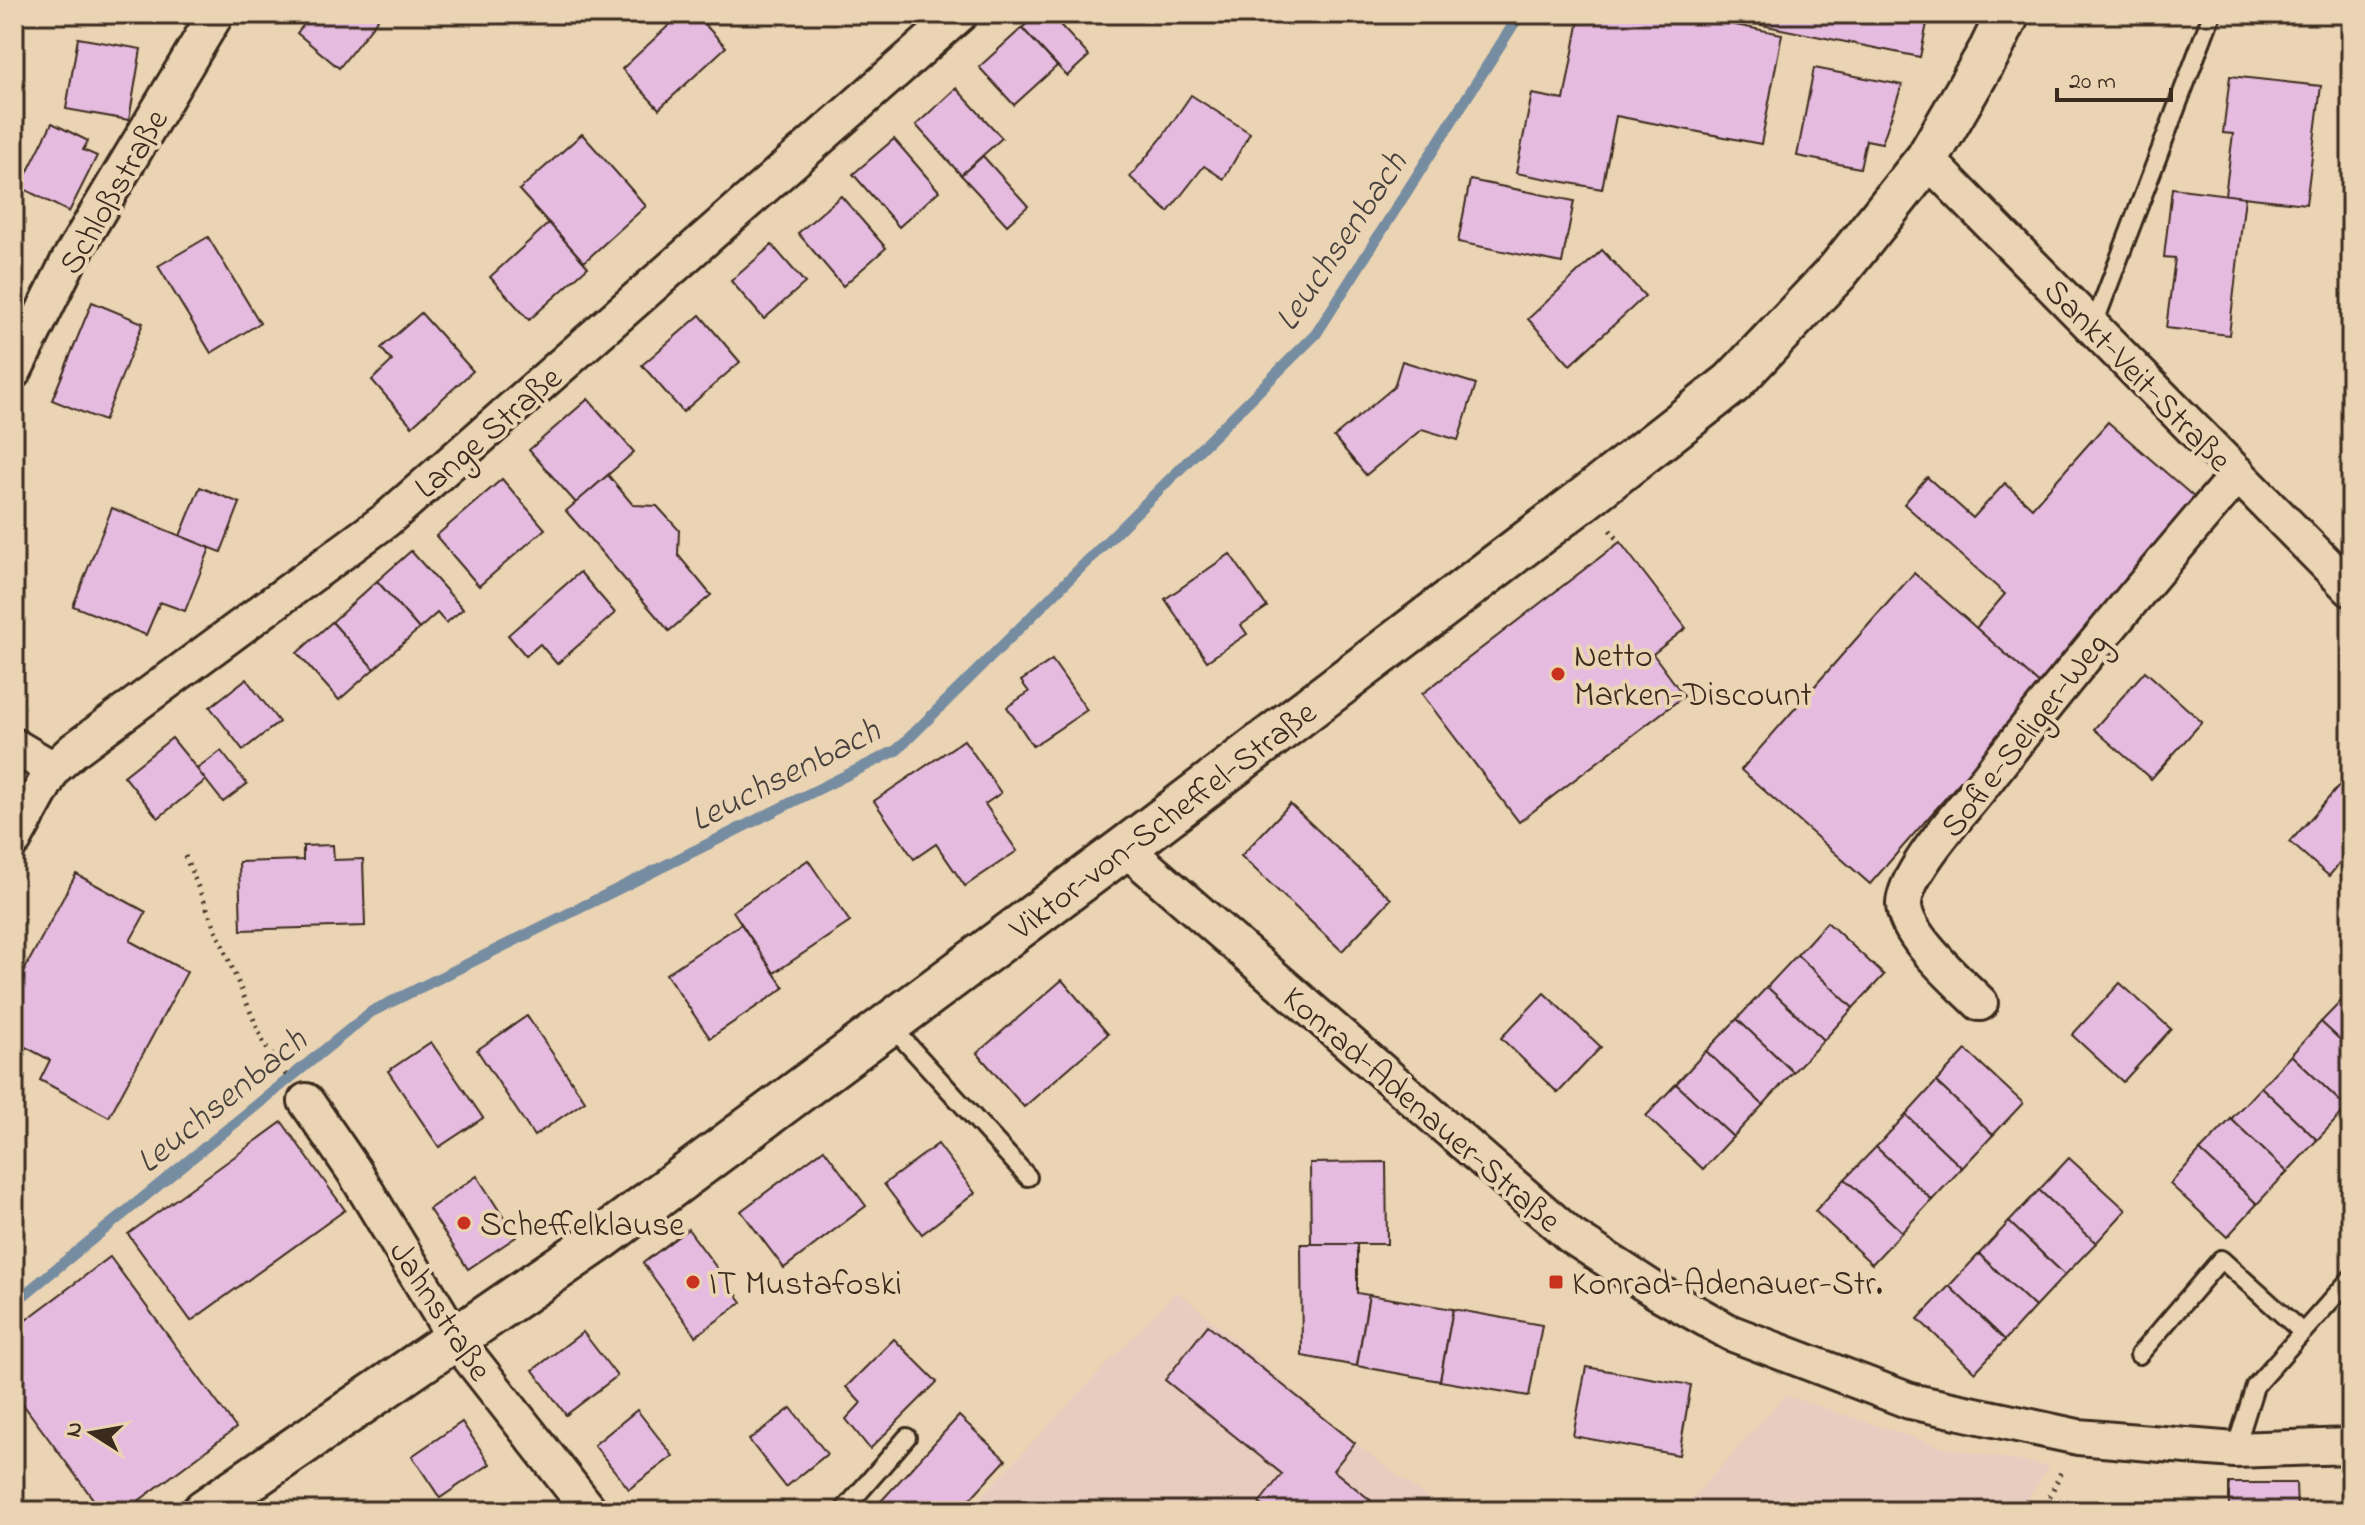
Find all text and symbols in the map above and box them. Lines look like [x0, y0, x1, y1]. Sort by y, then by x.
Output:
scale bar [2057, 52, 2171, 102]
text: 20 m [2069, 65, 2116, 100]
street label: Schloßstraße [48, 100, 183, 285]
water label: Leuchsenbach [1263, 141, 1423, 343]
street label: Sankt-Veit-Straße [2030, 269, 2242, 486]
street label: Lange Straße [405, 355, 575, 513]
street label: Sofie-Seliger-Weg [1930, 623, 2122, 850]
place label: Netto Marken-Discount [1574, 633, 1812, 722]
marker: Netto Marken-Discount [1549, 665, 1567, 683]
street label: Viktor-von-Scheffel-Straße [1000, 690, 1329, 955]
water label: Leuchsenbach [682, 706, 891, 848]
street label: Konrad-Adenauer-Straße [1270, 976, 1571, 1247]
water label: Leuchsenbach [126, 1016, 321, 1188]
place label: Scheffelklause [480, 1202, 685, 1252]
marker: Scheffelklause [455, 1214, 473, 1232]
street label: Jahnstraße [375, 1232, 503, 1393]
place label: IT Mustafoski [709, 1261, 902, 1311]
place label: Konrad-Adenauer-Str. [1572, 1261, 1883, 1311]
marker: IT Mustafoski [684, 1273, 702, 1291]
marker: Konrad-Adenauer-Str. [1547, 1273, 1565, 1291]
north arrow [52, 1393, 132, 1473]
text: N [58, 1419, 92, 1440]

